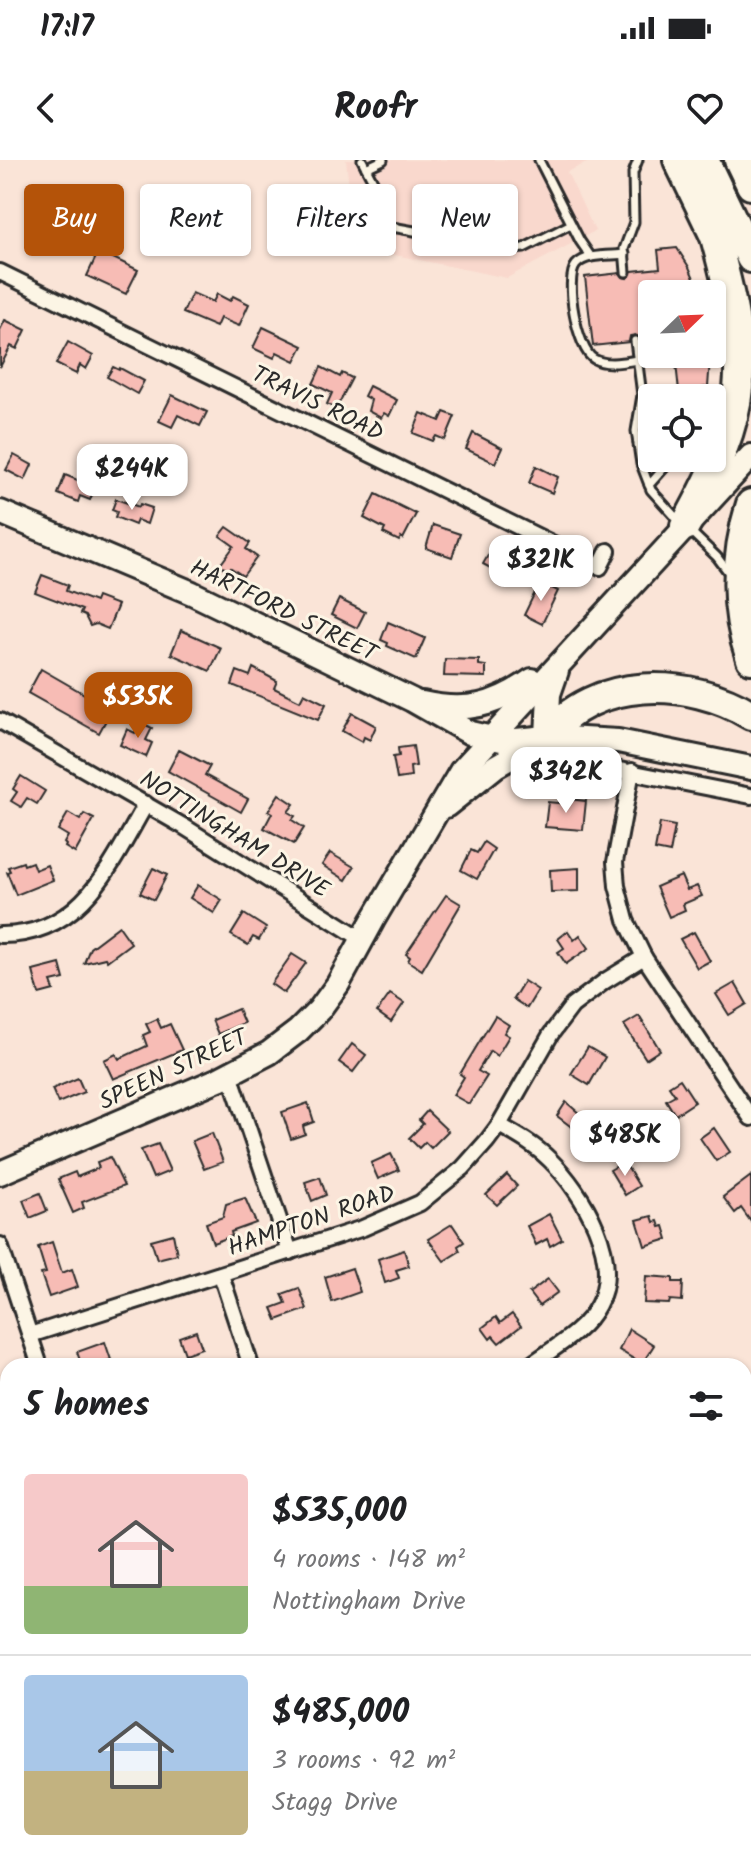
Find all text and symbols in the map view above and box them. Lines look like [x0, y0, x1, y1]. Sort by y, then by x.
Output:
text: 17:17 [40, 4, 94, 52]
text: Roofr [334, 80, 417, 137]
icon: back [24, 86, 68, 130]
icon: heart [683, 86, 727, 130]
chip: Buy [24, 184, 124, 256]
chip: Rent [140, 184, 251, 256]
chip: Filters [267, 184, 396, 256]
chip: New [412, 184, 518, 256]
north arrow [638, 280, 726, 368]
map controls [638, 280, 726, 472]
street label: TRAVIS ROAD [245, 356, 390, 453]
button: locate [638, 384, 726, 472]
pin: $244K [76, 444, 188, 512]
text: $244K [95, 449, 169, 491]
pin: $321K [485, 535, 597, 603]
text: $321K [507, 540, 575, 582]
street label: HARTFORD STREET [183, 549, 386, 675]
pin: $535K [82, 672, 194, 740]
text: $535K [102, 677, 174, 719]
pin: $342K [510, 747, 622, 815]
text: $342K [529, 752, 603, 794]
street label: NOTTINGHAM DRIVE [131, 761, 338, 910]
street label: SPEEN STREET [93, 1018, 256, 1122]
pin: $485K [569, 1110, 681, 1178]
text: $485K [588, 1115, 662, 1157]
street label: HAMPTON ROAD [222, 1175, 401, 1268]
text: 5 homes [24, 1379, 149, 1433]
icon: filters [684, 1384, 728, 1428]
text: $535,000 [272, 1485, 406, 1539]
icon: home [88, 1506, 184, 1602]
text: 4 rooms · 148 m² [272, 1539, 465, 1581]
text: Nottingham Drive [272, 1581, 465, 1623]
text: $485,000 [272, 1686, 409, 1740]
icon: home [88, 1707, 184, 1803]
text: 3 rooms · 92 m² [272, 1740, 455, 1782]
text: Stagg Drive [272, 1782, 397, 1824]

